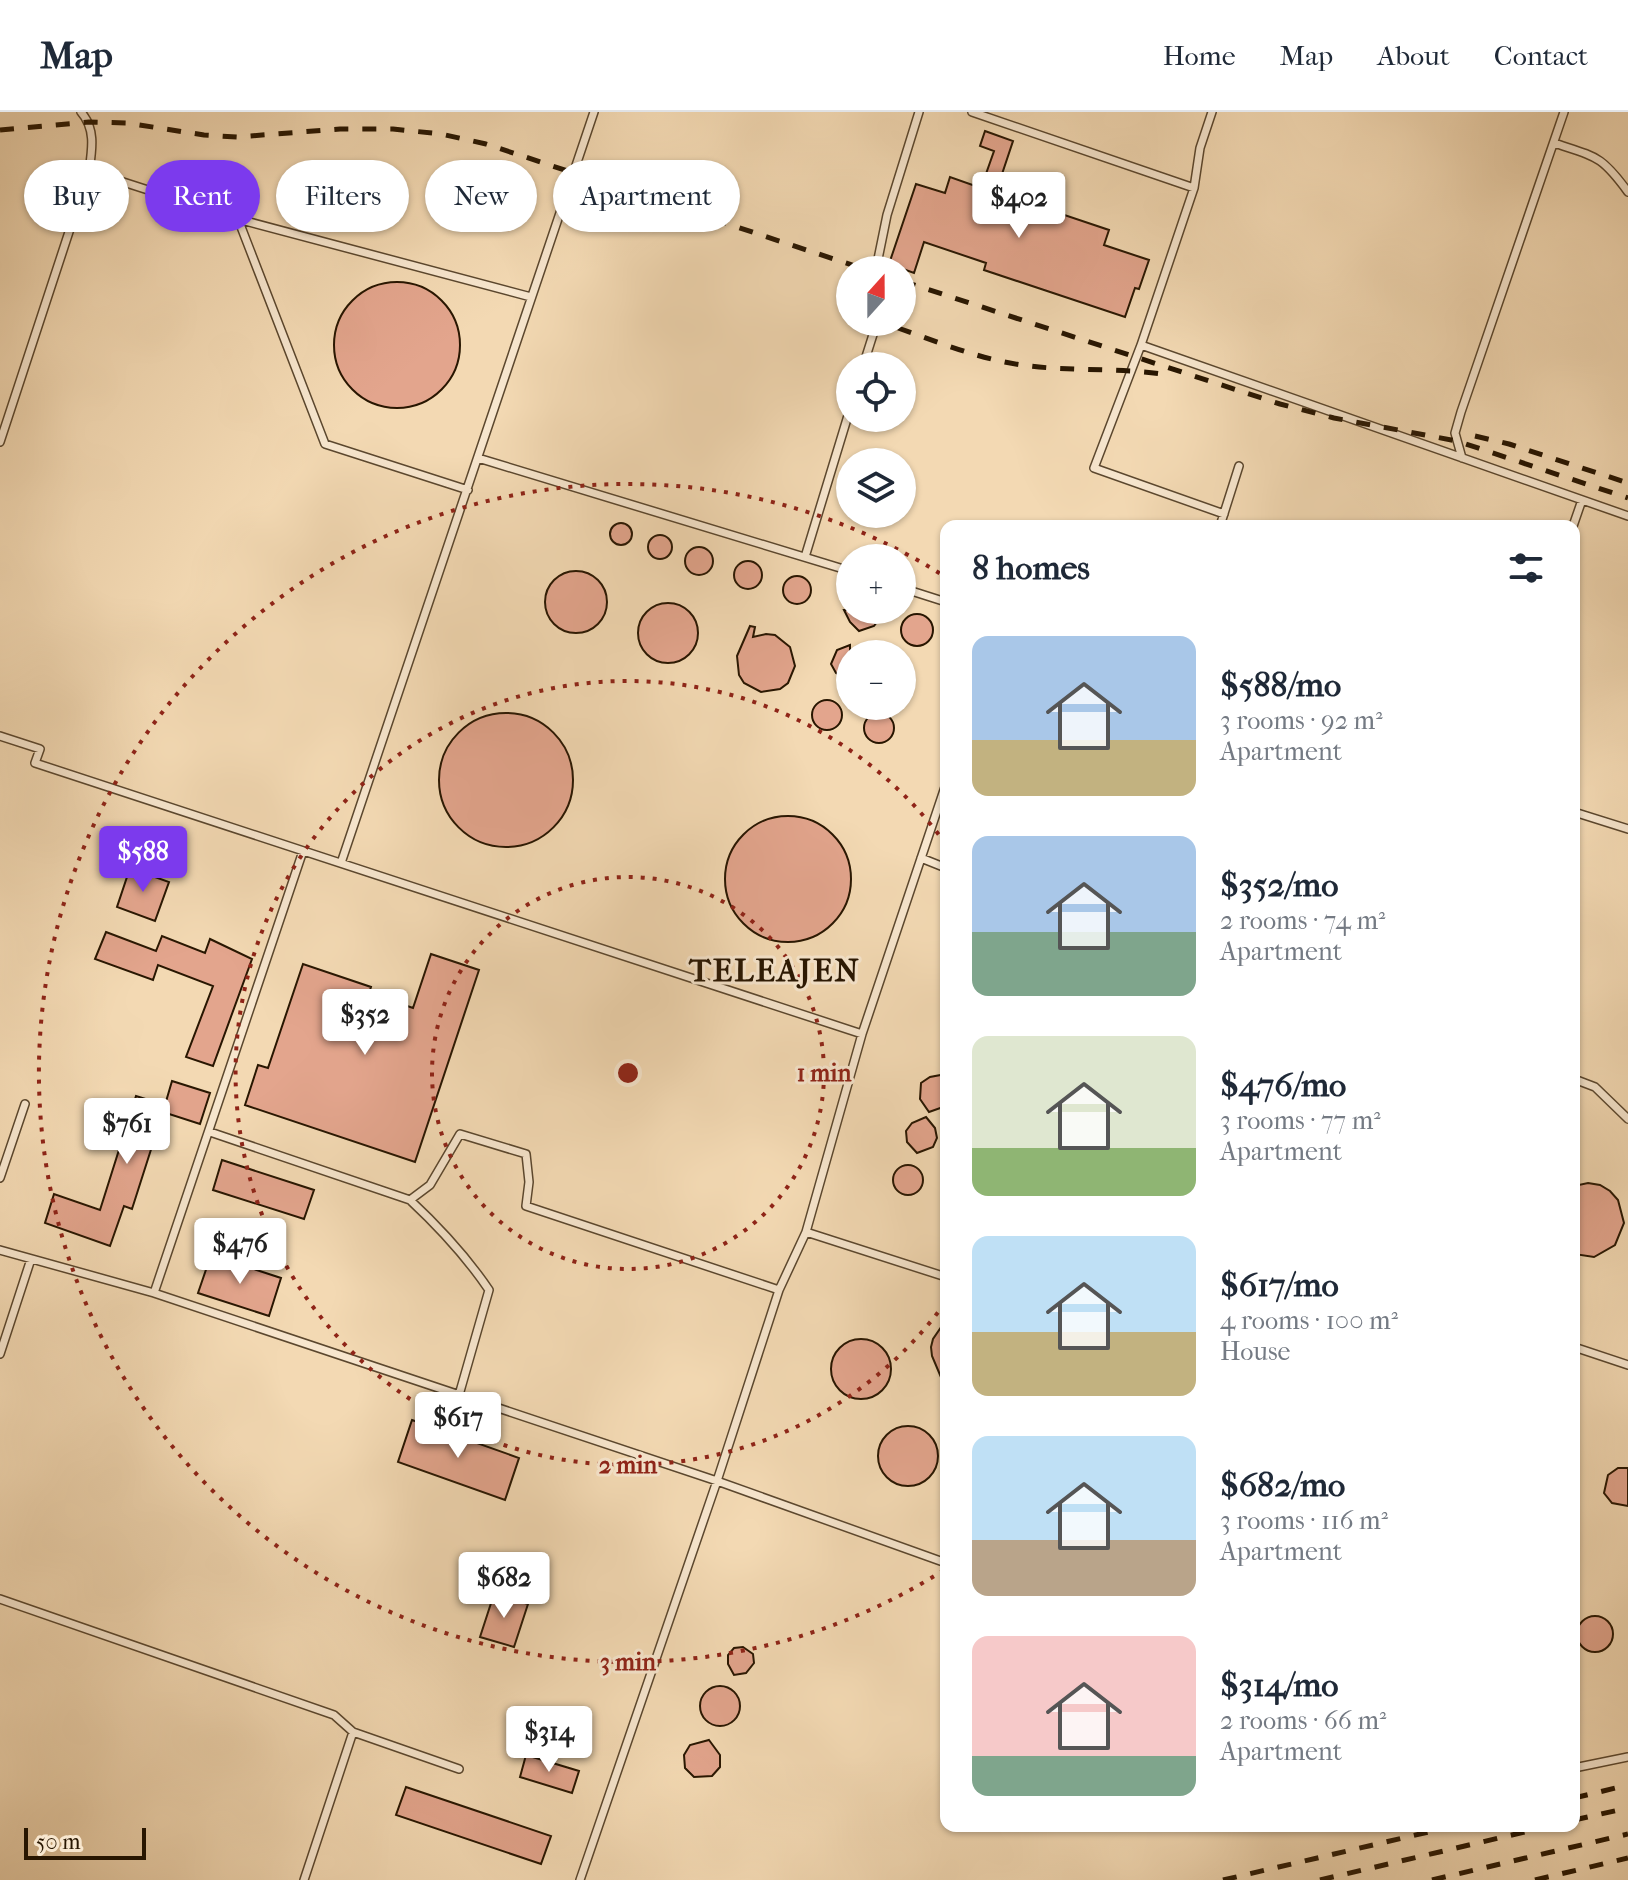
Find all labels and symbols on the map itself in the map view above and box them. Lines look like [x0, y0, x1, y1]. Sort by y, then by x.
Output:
pin: $402 [972, 172, 1066, 240]
north arrow [836, 256, 916, 336]
pin: $588 [96, 826, 190, 894]
district label: TELEAJEN [688, 952, 861, 989]
pin: $352 [318, 989, 412, 1057]
centre of rings [614, 1059, 642, 1087]
text: 1 min [797, 1059, 852, 1087]
pin: $761 [80, 1098, 174, 1166]
pin: $476 [193, 1218, 287, 1286]
pin: $617 [411, 1392, 505, 1460]
text: 2 min [599, 1451, 658, 1479]
pin: $682 [457, 1552, 551, 1620]
text: 3 min [600, 1648, 657, 1676]
pin: $314 [502, 1706, 596, 1774]
scale bar [24, 1824, 146, 1860]

